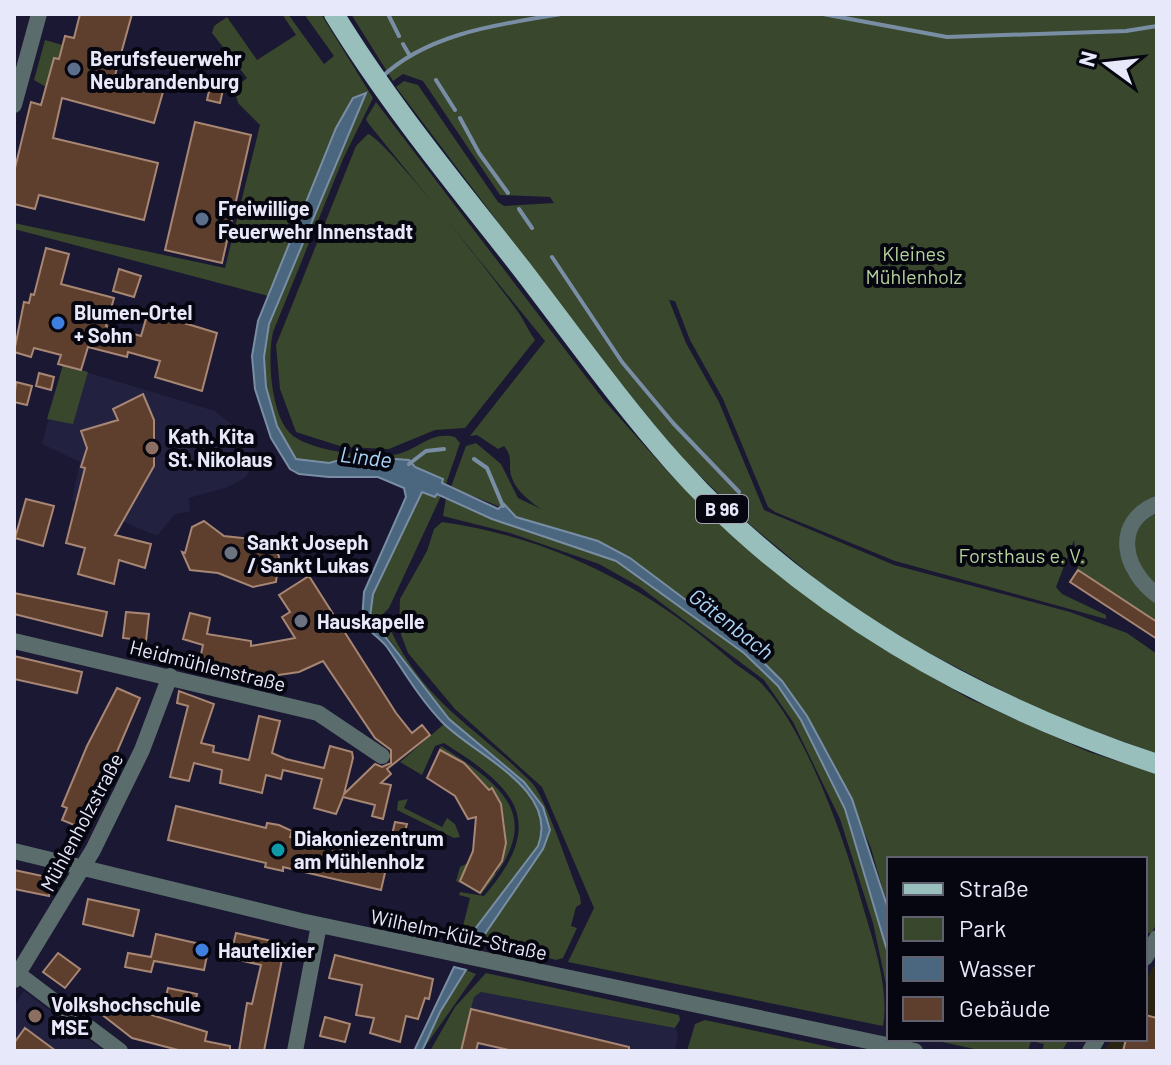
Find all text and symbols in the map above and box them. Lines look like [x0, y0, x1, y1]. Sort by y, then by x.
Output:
north arrow [1067, 24, 1147, 104]
place label: Berufsfeuerwehr Neubrandenburg [90, 46, 242, 93]
text: N [1072, 48, 1101, 69]
marker: Berufsfeuerwehr Neubrandenburg [65, 60, 83, 78]
place label: Freiwillige Feuerwehr Innenstadt [218, 196, 413, 243]
marker: Freiwillige Feuerwehr Innenstadt [193, 210, 211, 228]
park label: Kleines Mühlenholz [866, 241, 963, 288]
place label: Blumen-Ortel + Sohn [74, 300, 192, 347]
marker: Blumen-Ortel + Sohn [49, 314, 67, 332]
place label: Kath. Kita St. Nikolaus [168, 424, 273, 471]
marker: Kath. Kita St. Nikolaus [143, 439, 161, 457]
water label: Linde [339, 440, 393, 472]
road number: B 96 [696, 495, 748, 523]
place label: Sankt Joseph / Sankt Lukas [247, 530, 369, 577]
park label: Forsthaus e. V. [959, 543, 1085, 567]
marker: Sankt Joseph / Sankt Lukas [222, 544, 240, 562]
water label: Gätenbach [685, 582, 779, 664]
place label: Hauskapelle [317, 609, 425, 633]
marker: Hauskapelle [292, 612, 310, 630]
street label: Heidmühlenstraße [127, 634, 289, 696]
street label: Mühlenholzstraße [34, 749, 128, 895]
place label: Diakoniezentrum am Mühlenholz [294, 826, 444, 873]
marker: Diakoniezentrum am Mühlenholz [269, 841, 287, 859]
legend [887, 857, 1147, 1041]
text: Straße [959, 873, 1029, 902]
street label: Wilhelm-Külz-Straße [368, 904, 550, 964]
text: Park [959, 913, 1006, 942]
place label: Hautelixier [218, 938, 315, 962]
marker: Hautelixier [193, 941, 211, 959]
text: Wasser [959, 953, 1036, 982]
place label: Volkshochschule MSE [51, 992, 201, 1039]
text: Gebäude [959, 993, 1051, 1022]
marker: Volkshochschule MSE [26, 1007, 44, 1025]

